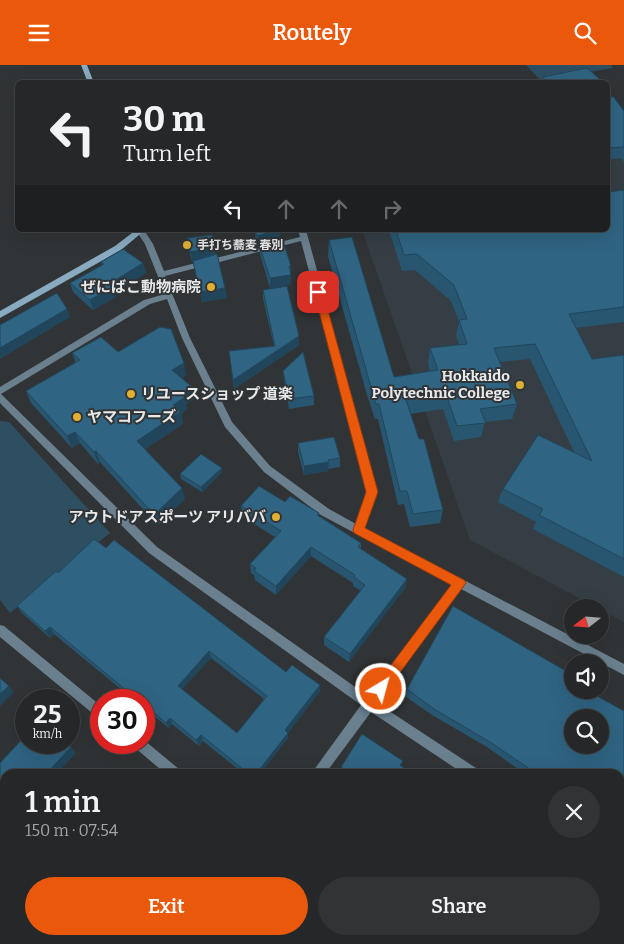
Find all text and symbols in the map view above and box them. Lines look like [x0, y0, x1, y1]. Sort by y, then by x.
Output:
icon: menu [25, 19, 53, 47]
text: Routely [272, 19, 352, 46]
icon: search [571, 19, 599, 47]
text: 30 m [123, 98, 205, 140]
icon: left [40, 100, 105, 165]
text: Turn left [123, 140, 211, 167]
icon: left [219, 195, 247, 223]
icon: ahead [272, 195, 300, 223]
icon: ahead [325, 195, 353, 223]
icon: right [378, 195, 406, 223]
place label: 手打ち蕎麦 春別 [197, 238, 283, 252]
marker: 手打ち蕎麦 春別 [181, 239, 193, 251]
pin [297, 271, 339, 313]
place label: ぜにばこ動物病院 [81, 278, 201, 296]
icon: arrive [304, 278, 332, 306]
marker: ぜにばこ動物病院 [205, 281, 217, 293]
place label: Hokkaido Polytechnic College [371, 367, 510, 402]
marker: Hokkaido Polytechnic College [514, 379, 526, 391]
place label: リユースショップ 道楽 [141, 385, 293, 403]
marker: リユースショップ 道楽 [125, 388, 137, 400]
place label: ヤマコフーズ [87, 408, 176, 426]
marker: ヤマコフーズ [71, 411, 83, 423]
place label: アウトドアスポーツ アリババ [69, 508, 266, 526]
marker: アウトドアスポーツ アリババ [270, 511, 282, 523]
north arrow [564, 599, 609, 644]
map controls [564, 599, 609, 754]
button: sound [564, 654, 609, 699]
position arrow [354, 662, 406, 714]
speed limit sign: 30 [90, 689, 155, 754]
text: 25 [34, 700, 61, 730]
button: search [564, 709, 609, 754]
text: km/h [33, 727, 62, 741]
text: 1 min [25, 784, 100, 820]
button: close [548, 786, 600, 838]
text: 150 m · 07:54 [25, 821, 118, 840]
button: Exit [25, 877, 308, 935]
button: Share [318, 877, 600, 935]

